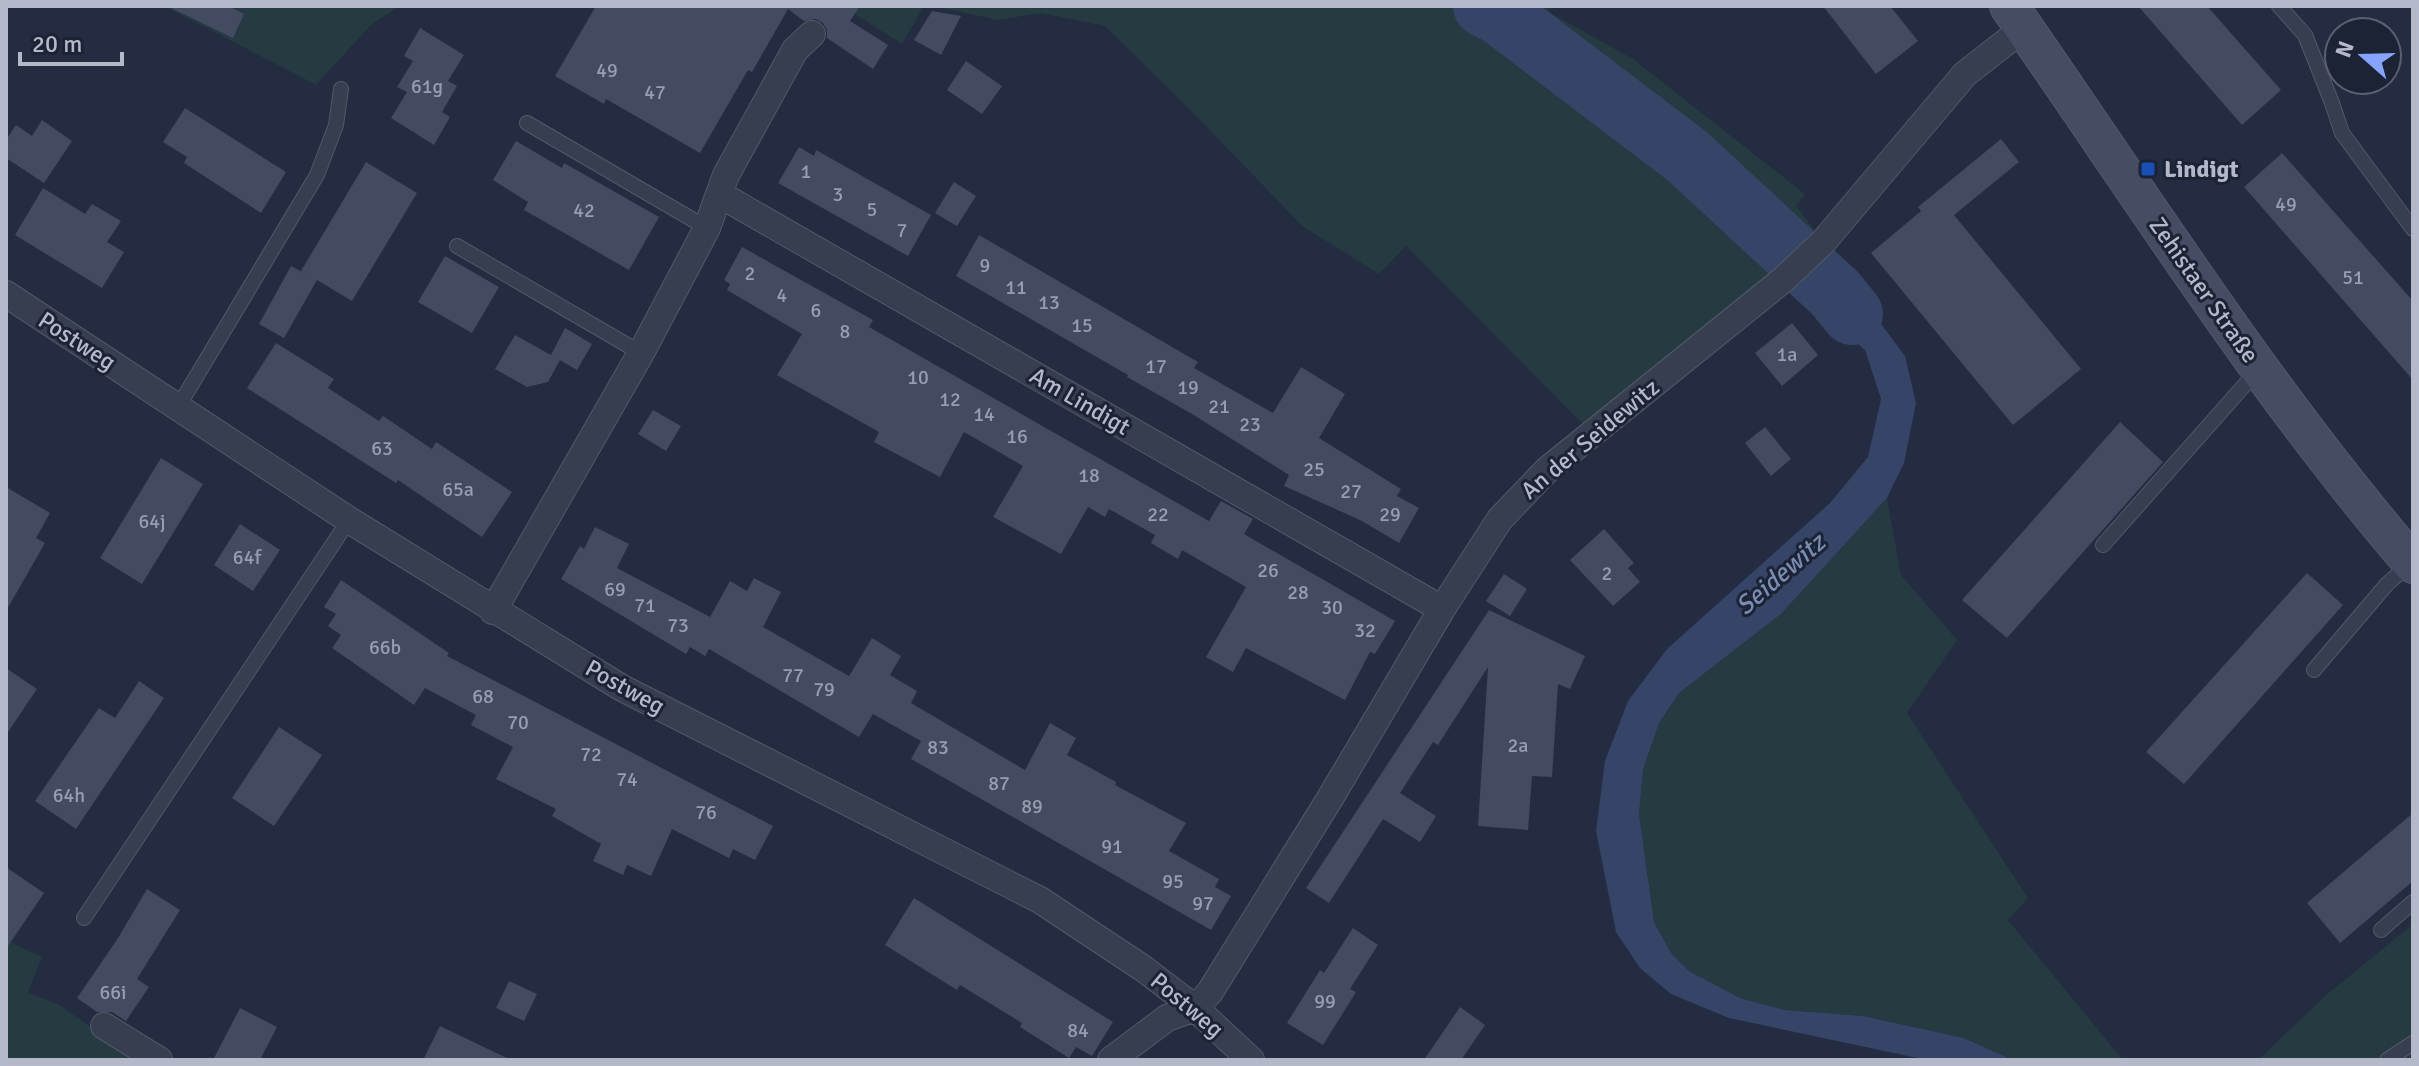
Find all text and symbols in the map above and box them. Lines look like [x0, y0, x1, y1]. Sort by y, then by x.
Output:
scale bar [20, 16, 122, 66]
north arrow [2323, 16, 2403, 96]
text: 20 m [32, 29, 82, 59]
text: N [2329, 38, 2360, 61]
house number: 49 [596, 58, 618, 83]
house number: 61g [411, 74, 443, 99]
house number: 47 [644, 80, 666, 105]
place label: Lindigt [2164, 154, 2238, 184]
house number: 1 [801, 159, 811, 184]
marker: Lindigt [2139, 160, 2157, 178]
house number: 3 [833, 182, 843, 207]
house number: 49 [2275, 192, 2297, 217]
house number: 5 [867, 197, 877, 222]
house number: 42 [573, 198, 595, 223]
street label: Zehistaer Straße [2143, 211, 2265, 369]
house number: 7 [897, 218, 907, 243]
house number: 9 [980, 253, 990, 278]
house number: 2 [745, 261, 755, 286]
house number: 51 [2342, 265, 2364, 290]
house number: 11 [1005, 275, 1027, 300]
house number: 4 [777, 283, 788, 308]
house number: 13 [1038, 290, 1060, 315]
house number: 6 [811, 298, 821, 323]
street label: Postweg [33, 305, 121, 377]
house number: 15 [1071, 313, 1093, 338]
house number: 8 [840, 319, 850, 344]
house number: 1a [1777, 342, 1797, 367]
house number: 17 [1145, 354, 1167, 379]
street label: Am Lindigt [1024, 360, 1136, 442]
house number: 10 [907, 365, 929, 390]
street label: An der Seidewitz [1515, 372, 1665, 506]
house number: 19 [1177, 375, 1199, 400]
house number: 12 [939, 387, 961, 412]
house number: 21 [1208, 394, 1230, 419]
house number: 14 [973, 402, 995, 427]
house number: 23 [1239, 412, 1261, 437]
house number: 16 [1006, 424, 1028, 449]
house number: 63 [371, 436, 393, 461]
house number: 25 [1303, 457, 1325, 482]
house number: 18 [1078, 463, 1100, 488]
house number: 65a [442, 477, 474, 502]
house number: 27 [1340, 479, 1362, 504]
house number: 22 [1147, 502, 1169, 527]
house number: 29 [1379, 502, 1401, 527]
house number: 64j [138, 509, 166, 534]
water label: Seidewitz [1729, 526, 1834, 622]
house number: 64f [233, 545, 262, 570]
house number: 26 [1257, 558, 1279, 583]
house number: 2 [1602, 561, 1612, 586]
house number: 69 [604, 577, 626, 602]
house number: 28 [1287, 580, 1309, 605]
house number: 71 [634, 593, 656, 618]
house number: 30 [1321, 595, 1343, 620]
house number: 73 [667, 613, 689, 638]
house number: 32 [1354, 618, 1376, 643]
house number: 66b [369, 635, 401, 660]
street label: Postweg [580, 653, 670, 721]
house number: 77 [782, 663, 804, 688]
house number: 79 [813, 677, 835, 702]
house number: 68 [472, 684, 494, 709]
house number: 70 [507, 710, 529, 735]
house number: 2a [1508, 733, 1528, 758]
house number: 83 [927, 735, 949, 760]
house number: 72 [580, 742, 602, 767]
house number: 74 [616, 767, 638, 792]
house number: 87 [988, 771, 1010, 796]
house number: 64h [53, 783, 85, 808]
house number: 89 [1021, 794, 1043, 819]
house number: 76 [695, 800, 717, 825]
house number: 91 [1101, 834, 1123, 859]
house number: 95 [1162, 869, 1184, 894]
house number: 97 [1192, 891, 1214, 916]
street label: Postweg [1144, 966, 1230, 1044]
house number: 66i [99, 980, 127, 1005]
house number: 99 [1314, 989, 1336, 1014]
house number: 84 [1067, 1018, 1089, 1043]

